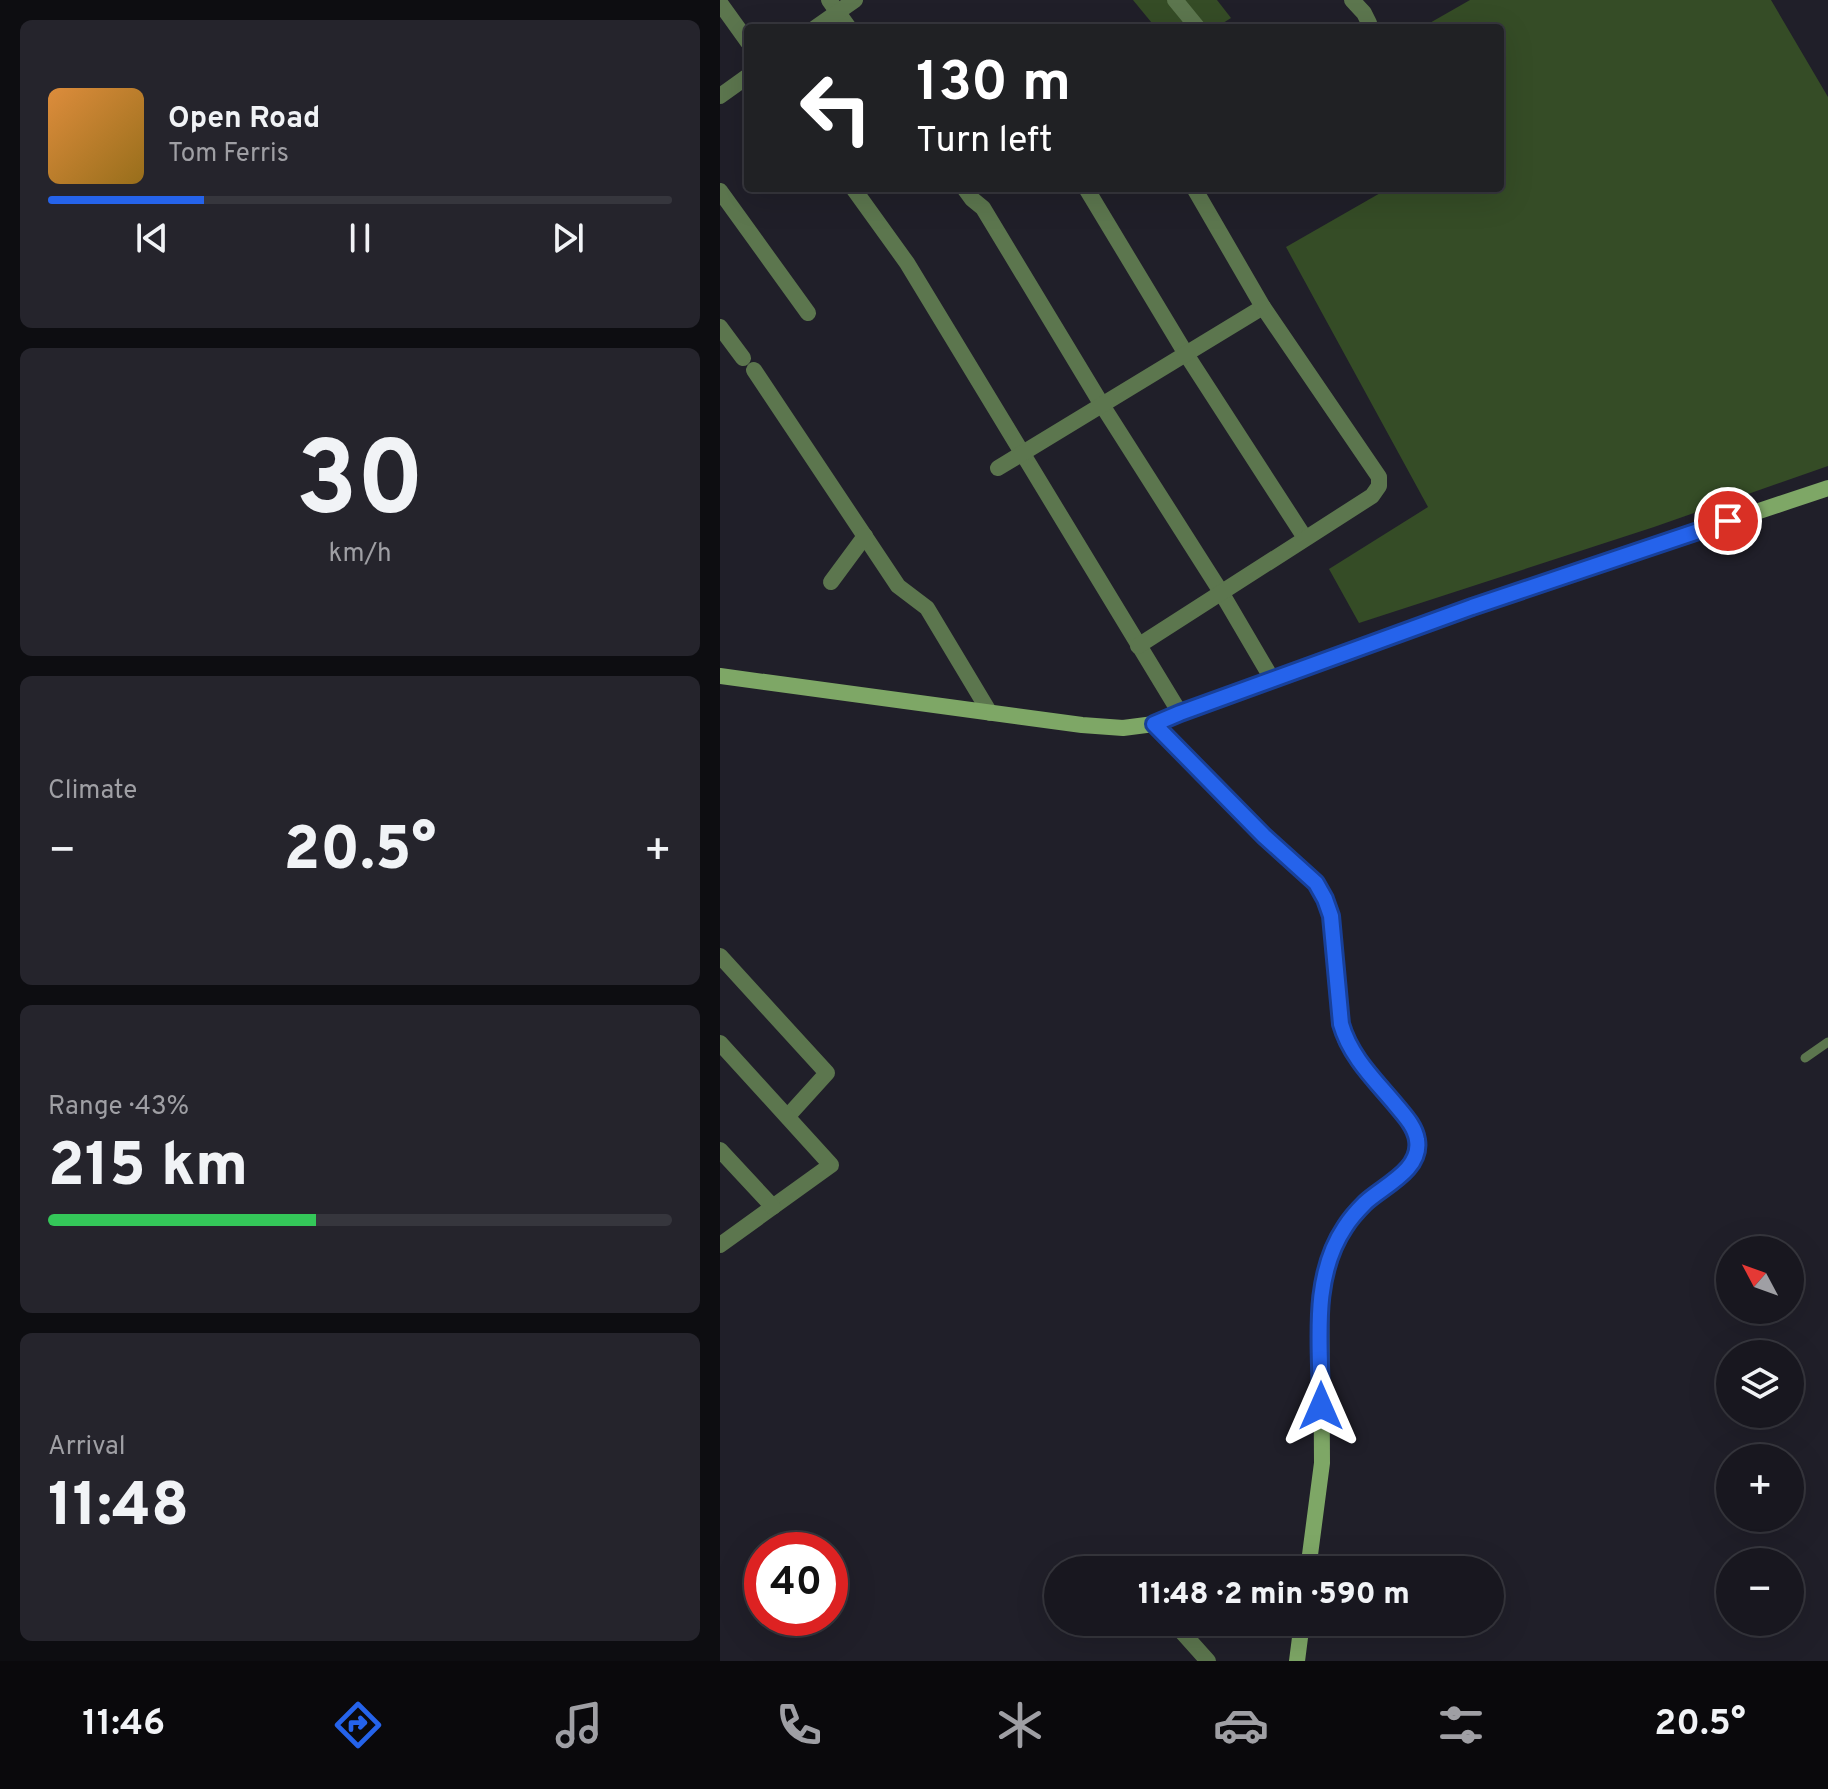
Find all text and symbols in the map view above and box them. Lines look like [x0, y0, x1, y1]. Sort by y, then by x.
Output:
text: 130 m [916, 50, 1071, 120]
icon: left [784, 56, 888, 160]
text: Open Road [168, 101, 320, 138]
text: Turn left [916, 119, 1053, 165]
text: Tom Ferris [168, 138, 289, 171]
icon: previous [130, 216, 174, 260]
icon: pause [338, 216, 382, 260]
icon: next [546, 216, 590, 260]
text: 30 [295, 420, 425, 552]
pin [1694, 487, 1762, 555]
icon: arrive [1706, 499, 1750, 543]
text: km/h [328, 538, 392, 571]
text: Climate [48, 775, 137, 808]
text: 20.5° [284, 815, 436, 891]
text: − [48, 825, 76, 881]
text: + [644, 825, 672, 881]
text: Range · 43% [48, 1091, 189, 1124]
text: 215 km [48, 1131, 248, 1207]
north arrow [1716, 1236, 1804, 1324]
map controls [1716, 1236, 1804, 1636]
button: layers [1716, 1340, 1804, 1428]
position arrow [1279, 1364, 1363, 1448]
text: Arrival [48, 1431, 126, 1464]
button: + [1716, 1444, 1804, 1532]
text: 11:48 [48, 1471, 189, 1547]
speed limit sign: 40 [744, 1532, 848, 1636]
button: − [1716, 1548, 1804, 1636]
text: 11:48 · 2 min · 590 m [1138, 1577, 1410, 1614]
icon: directions [330, 1697, 386, 1753]
icon: music [551, 1697, 607, 1753]
icon: phone [771, 1697, 827, 1753]
icon: climate [992, 1697, 1048, 1753]
icon: car [1213, 1697, 1269, 1753]
icon: filters [1433, 1697, 1489, 1753]
text: 11:46 [82, 1702, 165, 1748]
text: 20.5° [1654, 1702, 1746, 1748]

